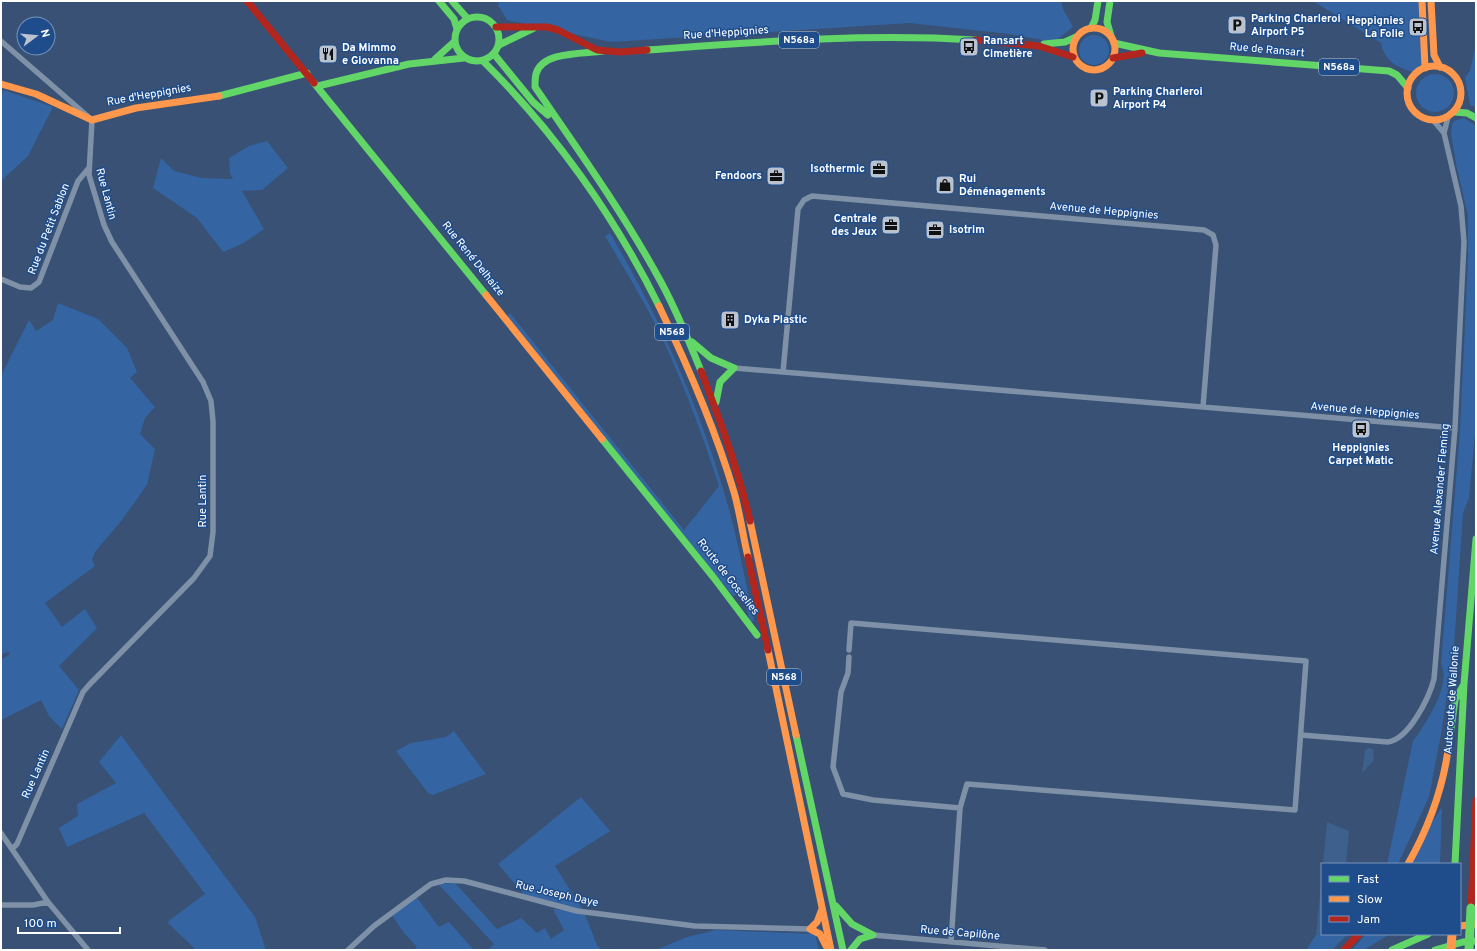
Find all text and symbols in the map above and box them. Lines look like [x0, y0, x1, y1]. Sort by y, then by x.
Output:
place label: Parking Charleroi Airport P5 [1251, 12, 1341, 39]
parking icon: Parking Charleroi Airport P5 [1226, 14, 1248, 36]
place label: Heppignies La Folie [1347, 14, 1404, 41]
north arrow [16, 16, 56, 56]
bus stop icon: Heppignies La Folie [1407, 16, 1429, 38]
street label: Rue d'Heppignies [683, 23, 769, 43]
text: N [37, 28, 52, 39]
road number: N568a [779, 32, 819, 48]
place label: Ransart Cimetière [983, 34, 1033, 61]
bus stop icon: Ransart Cimetière [958, 36, 980, 58]
street label: Rue de Ransart [1229, 40, 1305, 60]
place label: Da Mimmo e Giovanna [342, 41, 399, 68]
restaurant icon: Da Mimmo e Giovanna [317, 43, 339, 65]
road number: N568a [1319, 59, 1359, 75]
street label: Rue d'Heppignies [106, 81, 192, 109]
place label: Parking Charleroi Airport P4 [1113, 85, 1203, 112]
parking icon: Parking Charleroi Airport P4 [1088, 87, 1110, 109]
office icon: Isothermic [868, 158, 890, 180]
place label: Isothermic [810, 162, 865, 176]
office icon: Fendoors [765, 165, 787, 187]
street label: Rue Lantin [92, 167, 120, 221]
place label: Fendoors [715, 169, 762, 183]
place label: Rui Déménagements [959, 172, 1046, 199]
shop icon: Rui Déménagements [934, 174, 956, 196]
street label: Rue du Petit Sablon [25, 181, 73, 277]
street label: Avenue de Heppignies [1049, 199, 1159, 223]
place label: Centrale des Jeux [831, 212, 878, 239]
office icon: Centrale des Jeux [880, 214, 902, 236]
street label: Rue René Delhaize [439, 219, 507, 299]
office icon: Isotrim [924, 219, 946, 241]
place label: Isotrim [949, 223, 985, 237]
building icon: Dyka Plastic [719, 309, 741, 331]
place label: Dyka Plastic [744, 313, 808, 327]
road number: N568 [655, 324, 689, 340]
street label: Avenue de Heppignies [1310, 399, 1420, 423]
bus stop icon: Heppignies Carpet Matic [1350, 418, 1372, 440]
street label: Avenue Alexander Fleming [1427, 423, 1453, 555]
place label: Heppignies Carpet Matic [1328, 441, 1394, 468]
street label: Rue Lantin [196, 475, 210, 527]
street label: Route de Gosselies [694, 536, 762, 618]
street label: Autoroute de Wallonie [1441, 645, 1463, 755]
road number: N568 [767, 669, 801, 685]
street label: Rue Lantin [19, 747, 53, 801]
legend [1321, 863, 1461, 935]
text: Fast [1357, 872, 1379, 888]
street label: Rue Joseph Daye [514, 878, 600, 910]
text: Slow [1357, 892, 1383, 908]
scale bar [18, 909, 120, 935]
text: Jam [1357, 912, 1380, 928]
text: 100 m [24, 916, 57, 932]
street label: Rue de Capilône [920, 923, 1000, 943]

